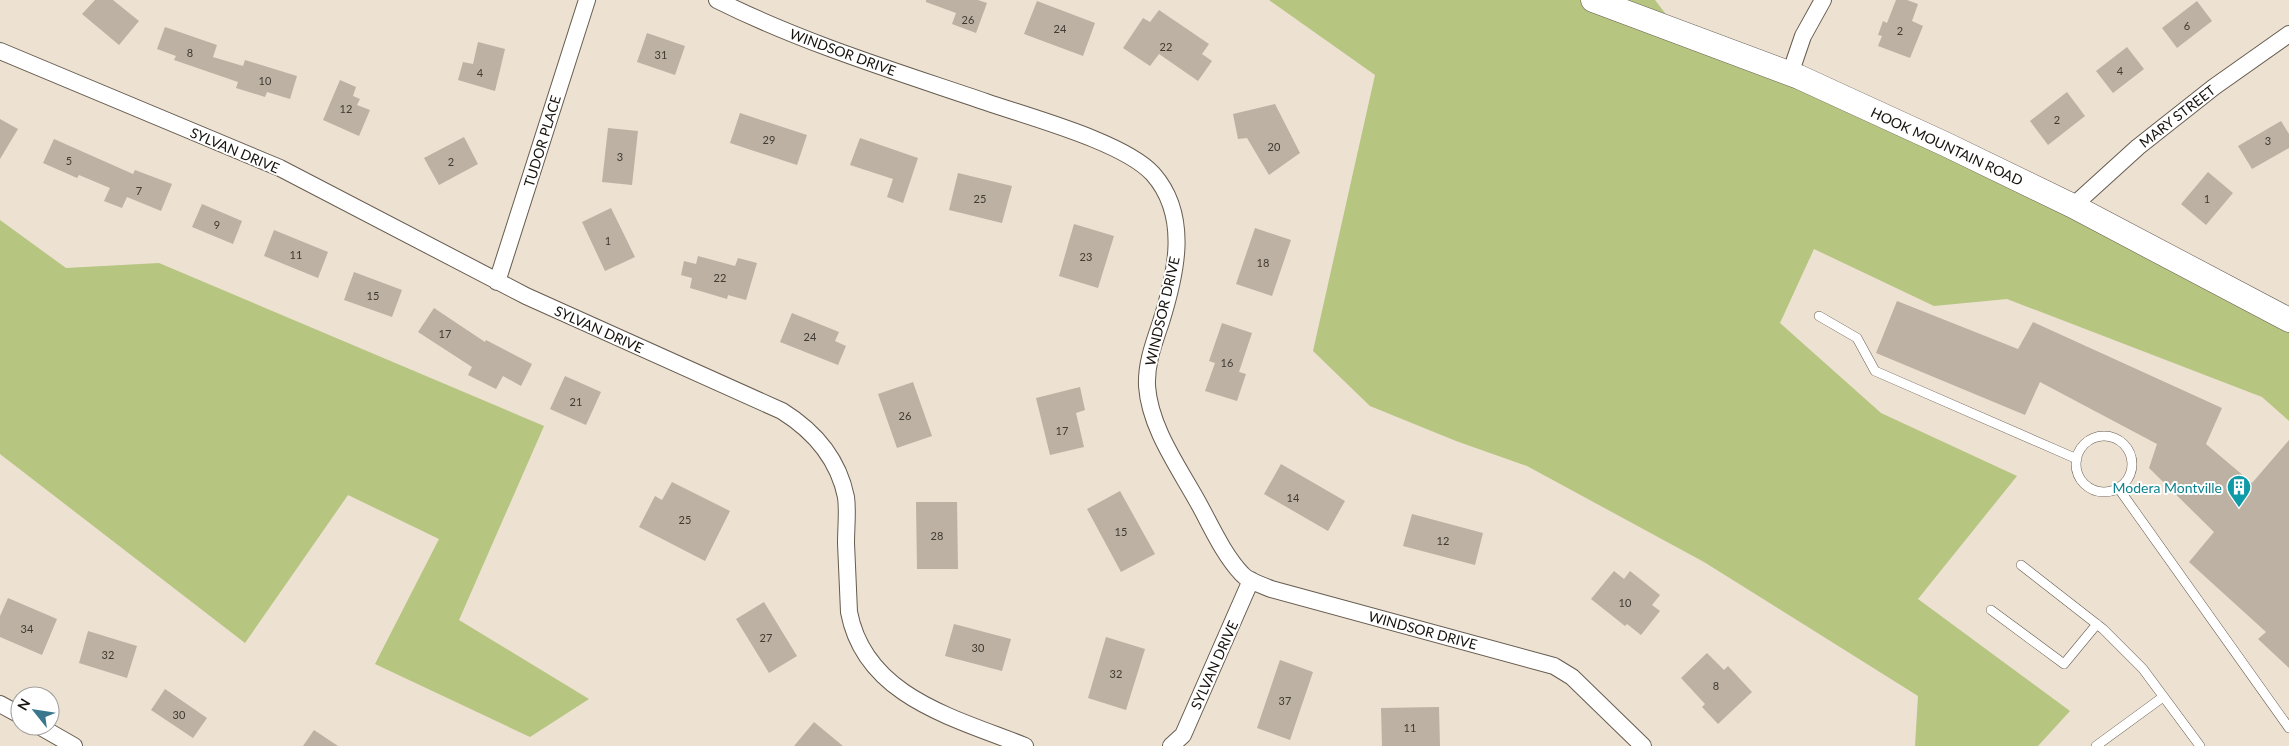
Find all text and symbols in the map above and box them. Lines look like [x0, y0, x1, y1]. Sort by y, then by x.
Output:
house number: 26 [962, 13, 974, 26]
house number: 6 [2184, 19, 2190, 32]
house number: 24 [1054, 22, 1067, 35]
house number: 2 [1897, 24, 1903, 37]
street label: WINDSOR DRIVE [788, 25, 898, 79]
house number: 22 [1160, 40, 1172, 53]
house number: 8 [187, 46, 193, 59]
house number: 31 [655, 48, 667, 61]
house number: 4 [2117, 64, 2124, 77]
house number: 4 [477, 66, 484, 79]
house number: 10 [259, 74, 272, 87]
street label: MARY STREET [2136, 81, 2219, 151]
street label: TUDOR PLACE [520, 93, 564, 189]
house number: 12 [340, 102, 352, 115]
street label: HOOK MOUNTAIN ROAD [1868, 103, 2026, 189]
house number: 2 [2054, 113, 2060, 126]
street label: SYLVAN DRIVE [188, 124, 282, 176]
house number: 29 [763, 133, 775, 146]
house number: 3 [2265, 134, 2271, 147]
house number: 20 [1268, 140, 1281, 153]
house number: 3 [617, 150, 623, 163]
house number: 5 [66, 154, 72, 167]
house number: 2 [448, 155, 454, 168]
house number: 7 [136, 184, 142, 197]
house number: 25 [974, 192, 986, 205]
house number: 1 [2204, 192, 2210, 205]
house number: 9 [214, 218, 220, 231]
house number: 1 [605, 234, 611, 247]
house number: 11 [290, 248, 302, 261]
house number: 23 [1080, 250, 1092, 263]
street label: WINDSOR DRIVE [1141, 255, 1183, 367]
house number: 18 [1257, 256, 1269, 269]
house number: 22 [714, 271, 726, 284]
house number: 15 [367, 289, 379, 302]
street label: SYLVAN DRIVE [552, 302, 646, 356]
house number: 17 [439, 327, 451, 340]
house number: 24 [804, 330, 817, 343]
house number: 16 [1221, 356, 1233, 369]
house number: 21 [570, 395, 582, 408]
house number: 26 [899, 409, 911, 422]
house number: 17 [1056, 424, 1068, 437]
building icon: Modera Montville [2226, 474, 2252, 508]
place label: Modera Montville [2112, 479, 2222, 496]
house number: 14 [1287, 491, 1300, 504]
house number: 25 [679, 513, 691, 526]
house number: 15 [1115, 525, 1127, 538]
house number: 28 [931, 529, 943, 542]
house number: 12 [1437, 534, 1449, 547]
house number: 10 [1619, 596, 1632, 609]
street label: WINDSOR DRIVE [1367, 607, 1479, 653]
street label: SYLVAN DRIVE [1187, 618, 1241, 712]
house number: 34 [21, 622, 34, 635]
house number: 27 [760, 631, 772, 644]
house number: 30 [972, 641, 985, 654]
house number: 32 [102, 648, 114, 661]
house number: 32 [1110, 667, 1122, 680]
house number: 8 [1713, 679, 1719, 692]
north arrow [10, 686, 60, 736]
house number: 37 [1279, 694, 1291, 707]
text: N [13, 695, 33, 713]
house number: 30 [173, 708, 186, 721]
house number: 11 [1404, 721, 1416, 734]

